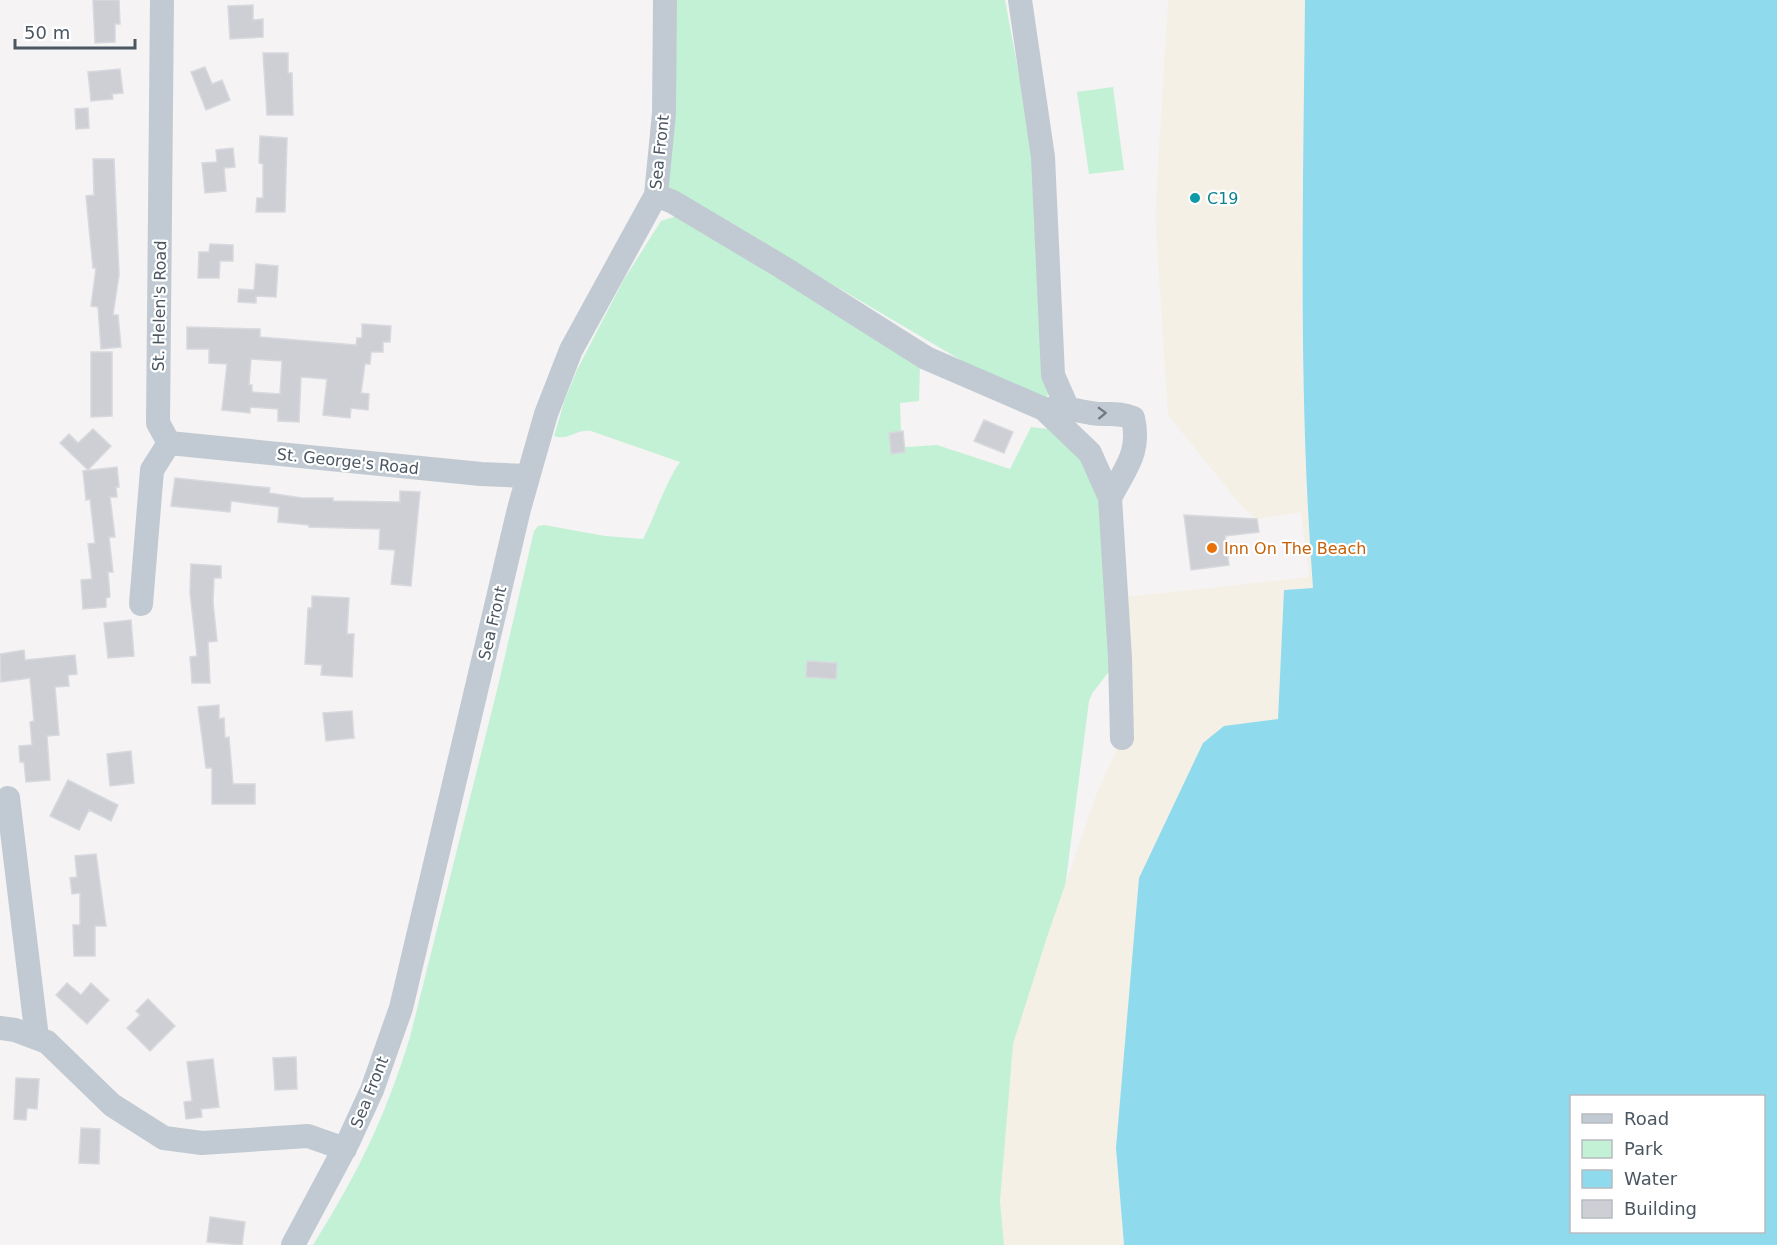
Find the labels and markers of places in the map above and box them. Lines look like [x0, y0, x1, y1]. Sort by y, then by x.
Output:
place label: C19 [1207, 189, 1239, 208]
marker: C19 [1188, 191, 1202, 205]
place label: Inn On The Beach [1224, 539, 1366, 558]
marker: Inn On The Beach [1205, 541, 1219, 555]

